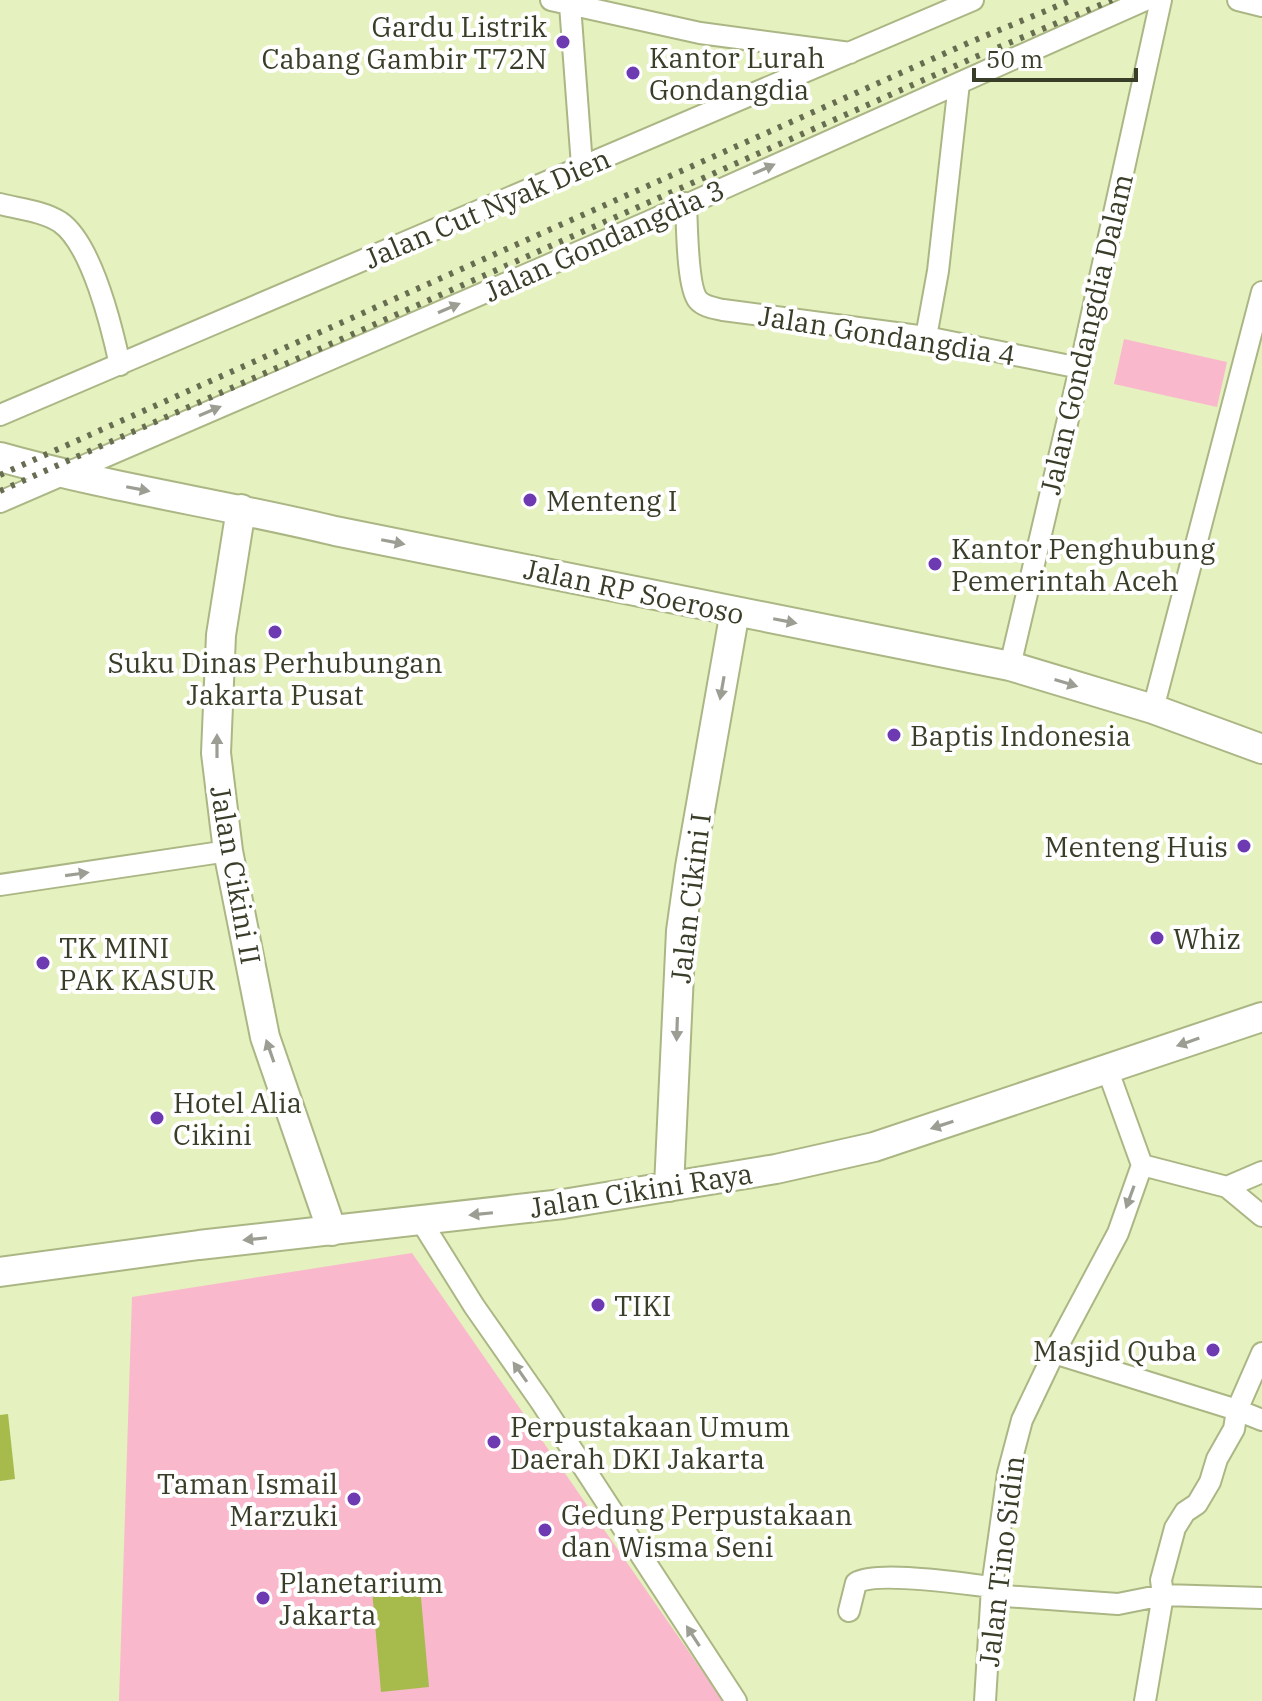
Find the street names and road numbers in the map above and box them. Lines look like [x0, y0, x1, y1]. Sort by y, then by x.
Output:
street label: Jalan Cut Nyak Dien [358, 139, 616, 277]
street label: Jalan Gondangdia 3 [478, 170, 730, 310]
street label: Jalan Gondangdia Dalam [1031, 170, 1141, 498]
street label: Jalan Gondangdia 4 [756, 296, 1018, 374]
street label: Jalan RP Soeroso [521, 550, 747, 632]
street label: Jalan Cikini II [202, 783, 270, 967]
street label: Jalan Cikini I [661, 811, 719, 985]
street label: Jalan Cikini Raya [527, 1154, 755, 1226]
street label: Jalan Tino Sidin [970, 1453, 1032, 1669]

